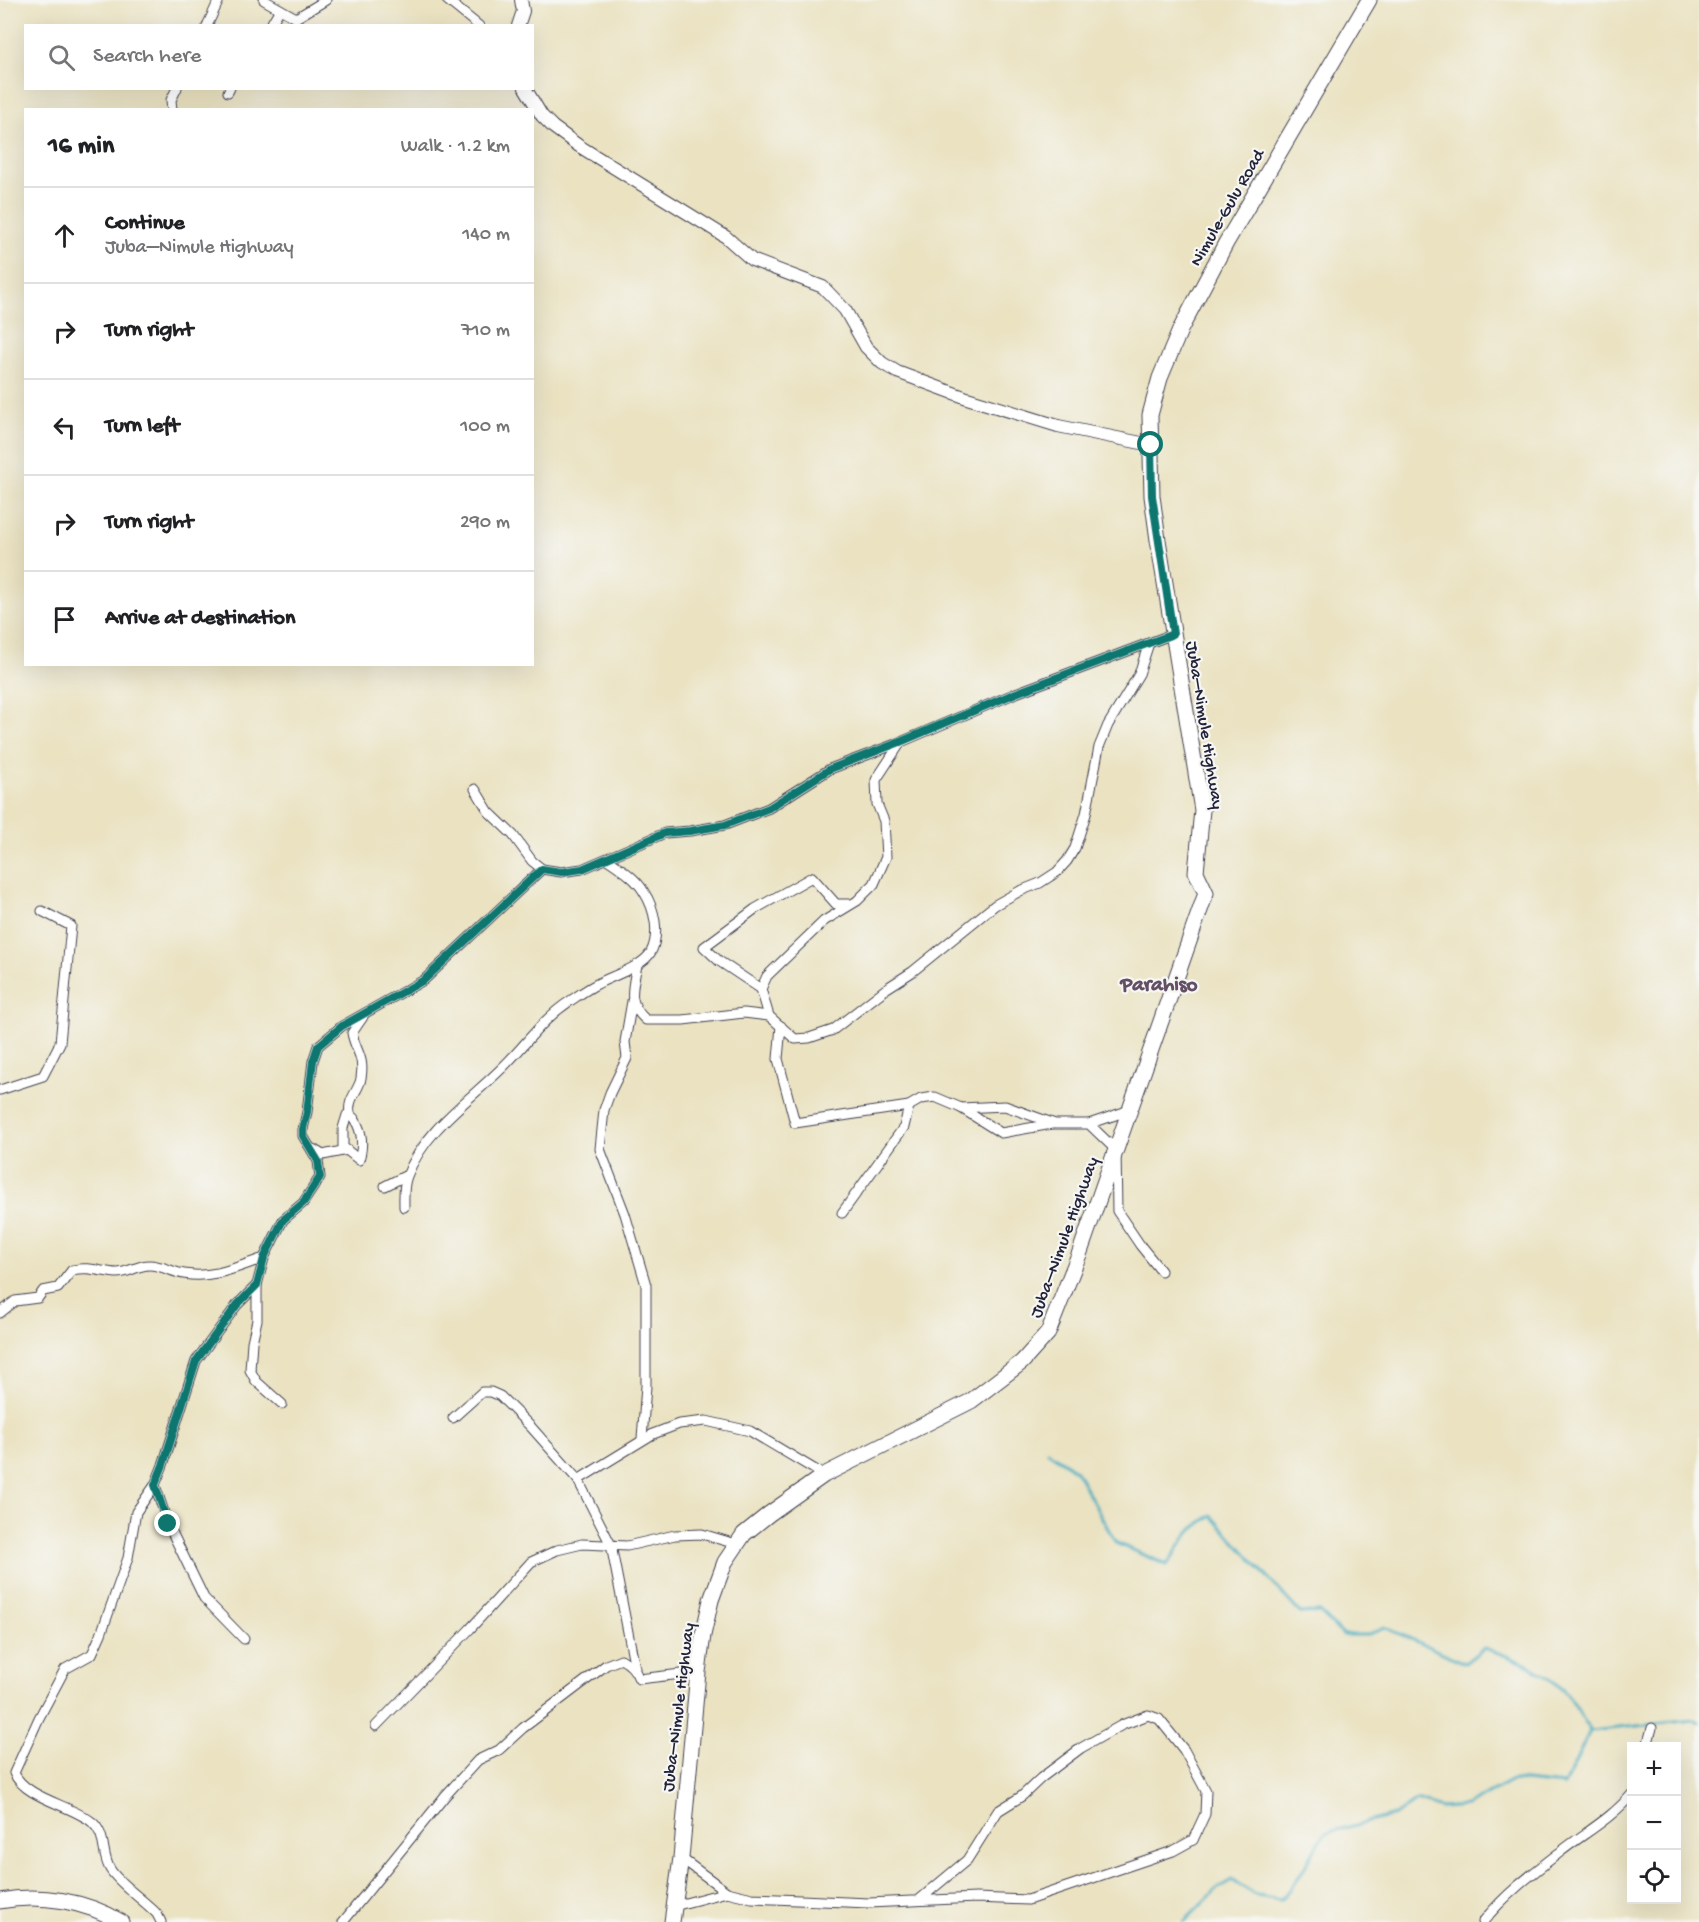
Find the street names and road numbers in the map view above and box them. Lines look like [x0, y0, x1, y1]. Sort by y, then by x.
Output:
street label: Nimule-Gulu Road [1186, 145, 1271, 270]
street label: Juba–Nimule Highway [1180, 640, 1227, 811]
street label: Juba–Nimule Highway [1026, 1154, 1104, 1321]
street label: Juba–Nimule Highway [659, 1622, 700, 1793]

